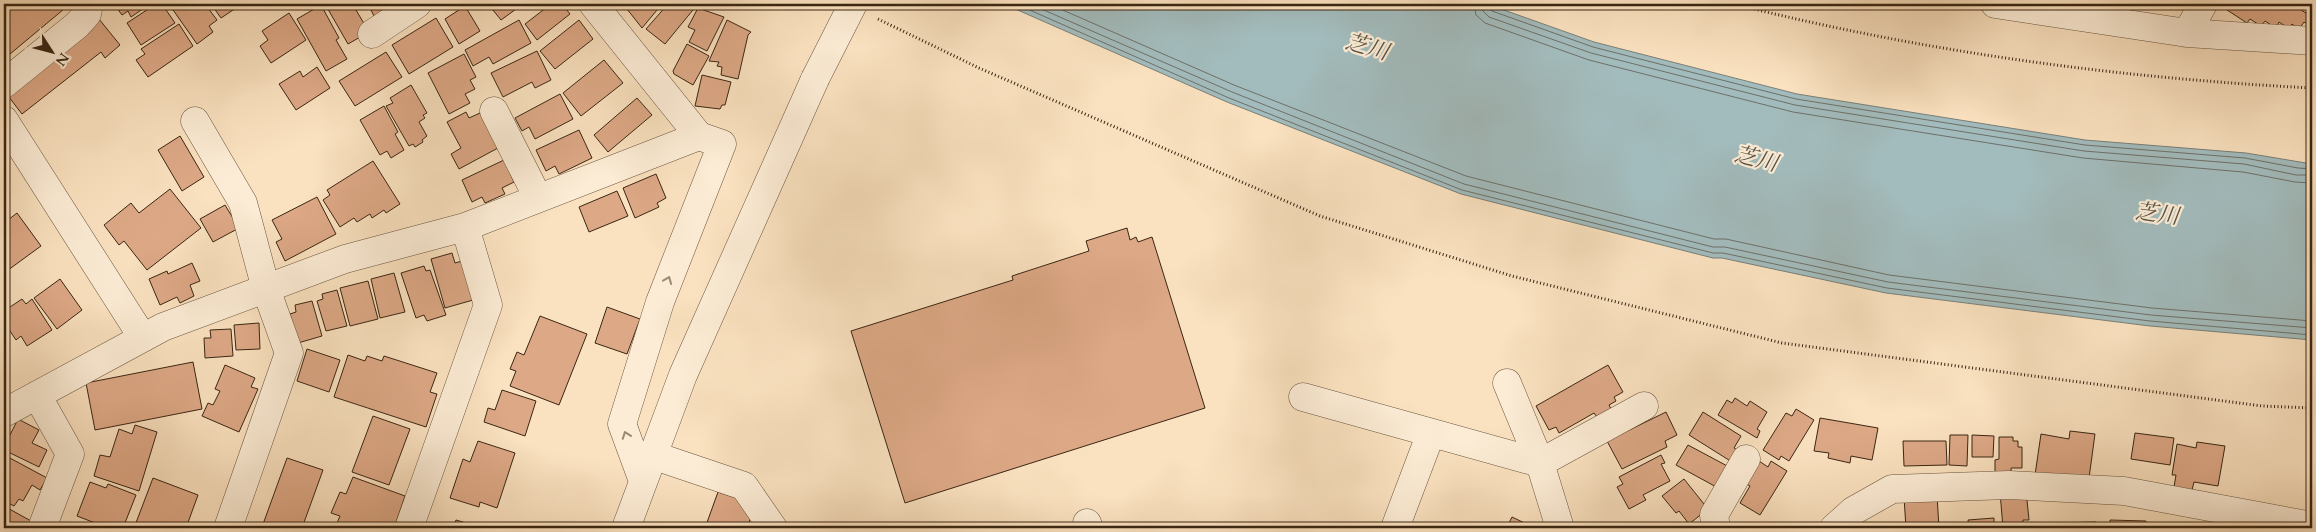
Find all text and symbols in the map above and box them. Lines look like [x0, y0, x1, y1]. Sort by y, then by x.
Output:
water label: 芝川 [1342, 27, 1394, 68]
north arrow [28, 28, 78, 78]
text: N [51, 49, 73, 70]
water label: 芝川 [1731, 139, 1783, 179]
water label: 芝川 [2133, 196, 2183, 232]
one-way arrow [662, 277, 672, 285]
one-way arrow [622, 431, 632, 440]

